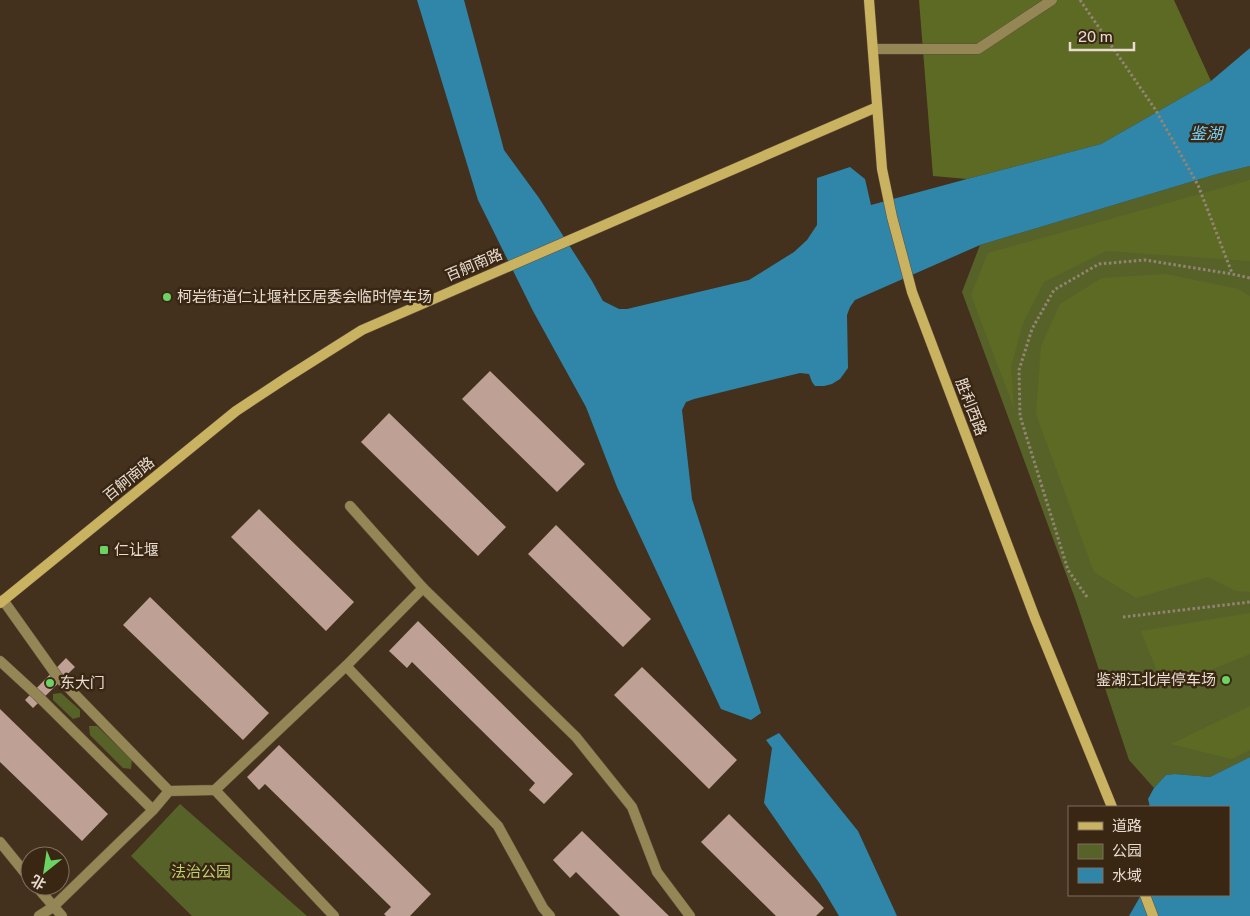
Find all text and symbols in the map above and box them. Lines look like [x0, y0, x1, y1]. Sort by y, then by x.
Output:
scale bar [1070, 20, 1134, 52]
text: 20 m [1078, 28, 1113, 45]
water label: 鉴湖 [1190, 124, 1225, 143]
street label: 百舸南路 [443, 245, 505, 284]
place label: 柯岩街道仁让堰社区居委会临时停车场 [177, 288, 432, 305]
marker: 柯岩街道仁让堰社区居委会临时停车场 [161, 291, 173, 303]
street label: 胜利西路 [953, 376, 990, 438]
street label: 百舸南路 [100, 453, 157, 504]
place label: 仁让堰 [114, 541, 159, 558]
marker: 仁让堰 [98, 544, 110, 556]
place label: 鉴湖江北岸停车场 [1096, 671, 1216, 688]
place label: 东大门 [60, 674, 105, 691]
marker: 鉴湖江北岸停车场 [1220, 674, 1232, 686]
marker: 东大门 [44, 677, 56, 689]
legend [1068, 806, 1230, 896]
text: 道路 [1112, 817, 1142, 834]
text: 公园 [1112, 842, 1142, 859]
north arrow [20, 846, 70, 896]
park label: 法治公园 [171, 863, 231, 880]
text: 水域 [1112, 867, 1142, 884]
text: 北 [28, 872, 49, 893]

